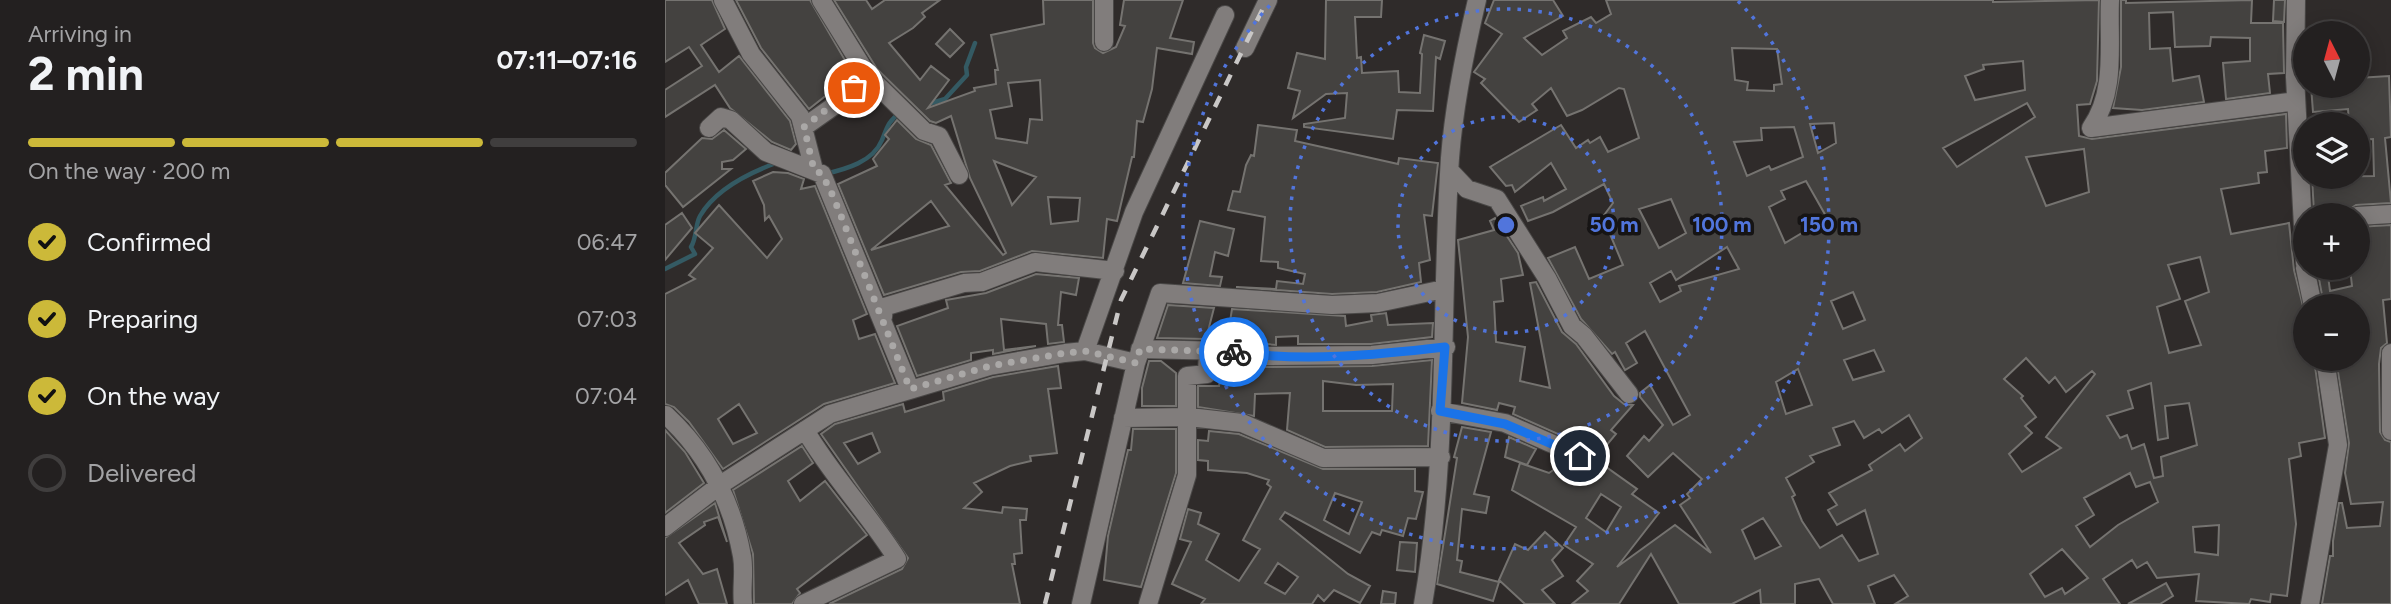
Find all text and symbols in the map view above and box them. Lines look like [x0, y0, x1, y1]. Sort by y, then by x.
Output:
text: Arriving in [28, 20, 132, 48]
north arrow [2293, 21, 2369, 98]
map controls [2293, 21, 2370, 371]
text: 07:11–07:16 [496, 44, 637, 76]
text: 2 min [28, 46, 144, 102]
pin [824, 58, 884, 118]
icon: bag [835, 69, 873, 107]
button: layers [2293, 112, 2370, 189]
text: On the way · 200 m [28, 157, 230, 185]
button: + [2293, 203, 2370, 280]
text: 50 m [1589, 212, 1639, 237]
text: 100 m [1692, 212, 1752, 237]
text: 150 m [1800, 212, 1858, 237]
centre of rings [1494, 213, 1518, 237]
icon: check [28, 223, 66, 261]
text: Confirmed [87, 226, 211, 258]
text: 06:47 [577, 228, 637, 256]
button: − [2293, 294, 2370, 371]
icon: check [28, 300, 66, 338]
text: Preparing [87, 303, 198, 335]
text: 07:03 [577, 305, 637, 333]
courier [1199, 317, 1269, 387]
icon: bike [1215, 333, 1253, 371]
icon: check [28, 377, 66, 415]
text: On the way [87, 380, 220, 412]
text: 07:04 [575, 382, 637, 410]
pin [1550, 426, 1610, 486]
icon: home [1561, 437, 1599, 475]
text: Delivered [87, 457, 196, 489]

